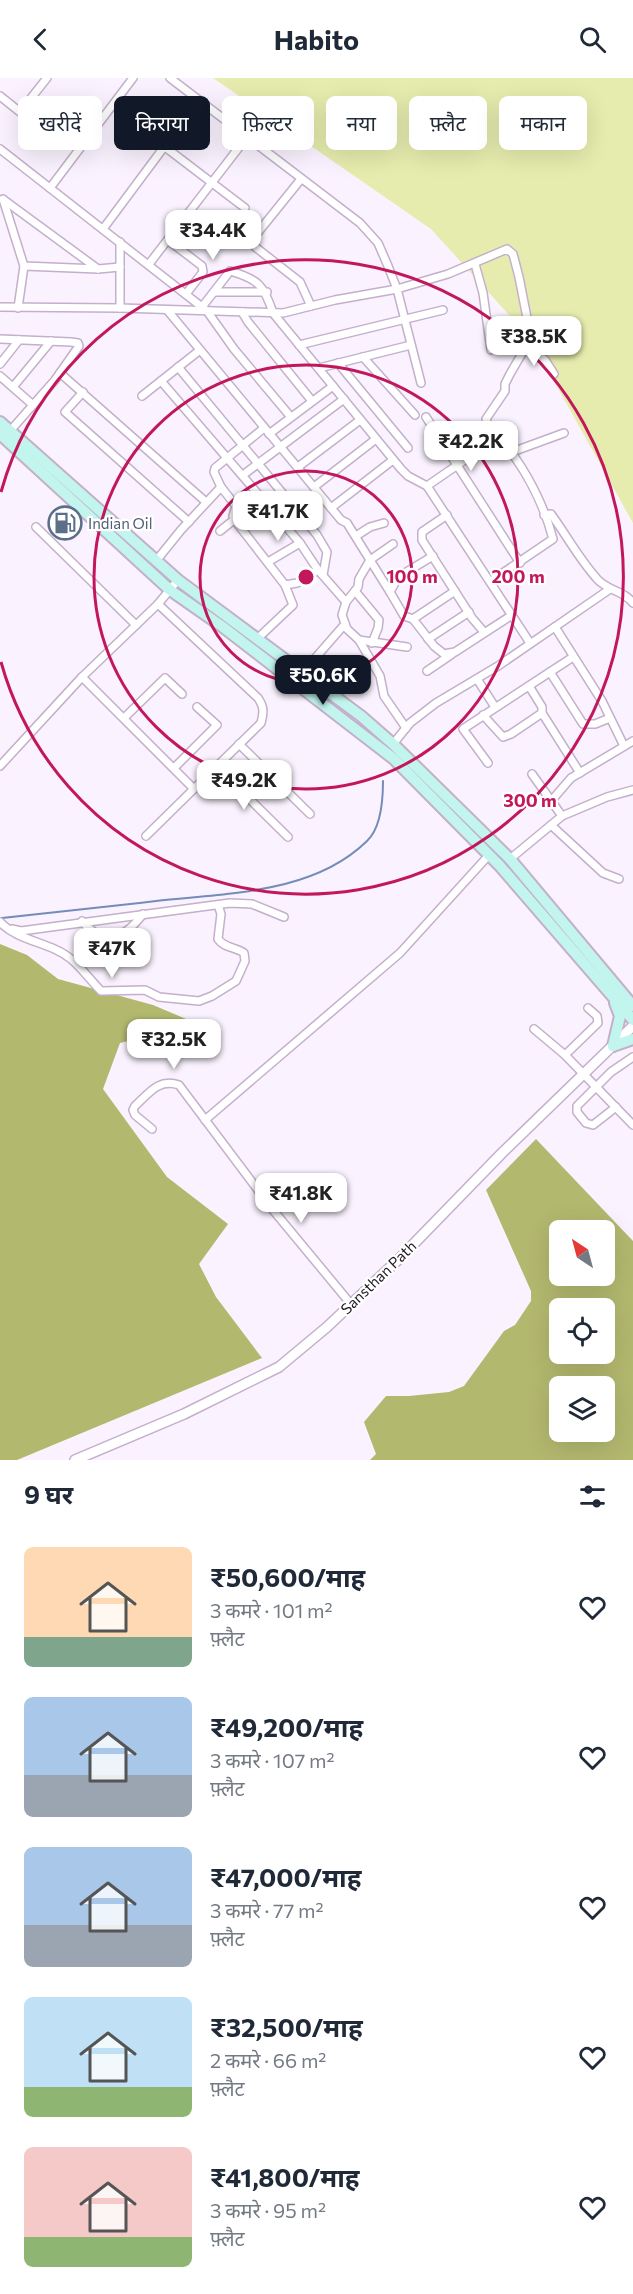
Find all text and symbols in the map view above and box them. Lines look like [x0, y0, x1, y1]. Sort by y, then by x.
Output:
icon: back [24, 23, 57, 56]
text: Habito [274, 23, 359, 56]
icon: search [576, 23, 609, 56]
chip: खरीदें [18, 96, 102, 150]
chip: किराया [114, 96, 210, 150]
chip: फ़िल्टर [222, 96, 314, 150]
chip: नया [326, 96, 397, 150]
chip: फ़्लैट [409, 96, 487, 150]
chip: मकान [499, 96, 587, 150]
pin: ₹34.4K [164, 210, 262, 261]
text: ₹34.4K [179, 217, 247, 241]
pin: ₹38.5K [485, 316, 583, 367]
text: ₹38.5K [500, 323, 568, 347]
pin: ₹42.2K [422, 421, 520, 472]
text: ₹42.2K [438, 428, 504, 452]
pin: ₹41.7K [229, 491, 327, 542]
text: ₹41.7K [247, 498, 309, 522]
fuel station icon: Indian Oil [47, 505, 83, 541]
place label: Indian Oil [88, 514, 153, 532]
text: 100 m [386, 565, 438, 587]
text: 200 m [491, 565, 545, 587]
centre of rings [296, 567, 316, 587]
pin: ₹50.6K [274, 655, 372, 706]
text: ₹50.6K [289, 662, 357, 686]
pin: ₹49.2K [195, 760, 293, 811]
text: ₹49.2K [211, 767, 277, 791]
text: 300 m [503, 789, 557, 811]
pin: ₹47K [76, 928, 148, 979]
text: ₹47K [88, 935, 136, 959]
pin: ₹32.5K [125, 1019, 223, 1070]
text: ₹32.5K [141, 1026, 207, 1050]
pin: ₹41.8K [252, 1173, 350, 1224]
text: ₹41.8K [269, 1180, 333, 1204]
north arrow [549, 1220, 615, 1286]
map controls [549, 1220, 615, 1442]
street label: Sansthan Path [336, 1236, 420, 1318]
button: locate [549, 1298, 615, 1364]
button: layers [549, 1376, 615, 1442]
text: 9 घर [24, 1478, 73, 1509]
icon: filters [576, 1480, 609, 1513]
text: ₹50,600/माह [210, 1561, 365, 1592]
icon: home [72, 1571, 144, 1643]
icon: heart [576, 1591, 609, 1624]
text: 3 कमरे · 101 m² [210, 1598, 333, 1622]
text: फ़्लैट [210, 1626, 245, 1650]
text: ₹49,200/माह [210, 1711, 363, 1742]
icon: home [72, 1721, 144, 1793]
icon: heart [576, 1741, 609, 1774]
text: 3 कमरे · 107 m² [210, 1748, 335, 1772]
text: फ़्लैट [210, 1776, 245, 1800]
text: ₹47,000/माह [210, 1861, 361, 1892]
icon: home [72, 1871, 144, 1943]
icon: heart [576, 1891, 609, 1924]
text: 3 कमरे · 77 m² [210, 1898, 324, 1922]
text: फ़्लैट [210, 1926, 245, 1950]
text: ₹32,500/माह [210, 2011, 363, 2042]
icon: home [72, 2021, 144, 2093]
icon: heart [576, 2041, 609, 2074]
text: 2 कमरे · 66 m² [210, 2048, 326, 2072]
text: फ़्लैट [210, 2076, 245, 2100]
text: ₹41,800/माह [210, 2161, 360, 2192]
icon: home [72, 2171, 144, 2243]
icon: heart [576, 2191, 609, 2224]
text: 3 कमरे · 95 m² [210, 2198, 326, 2222]
text: फ़्लैट [210, 2226, 245, 2250]

